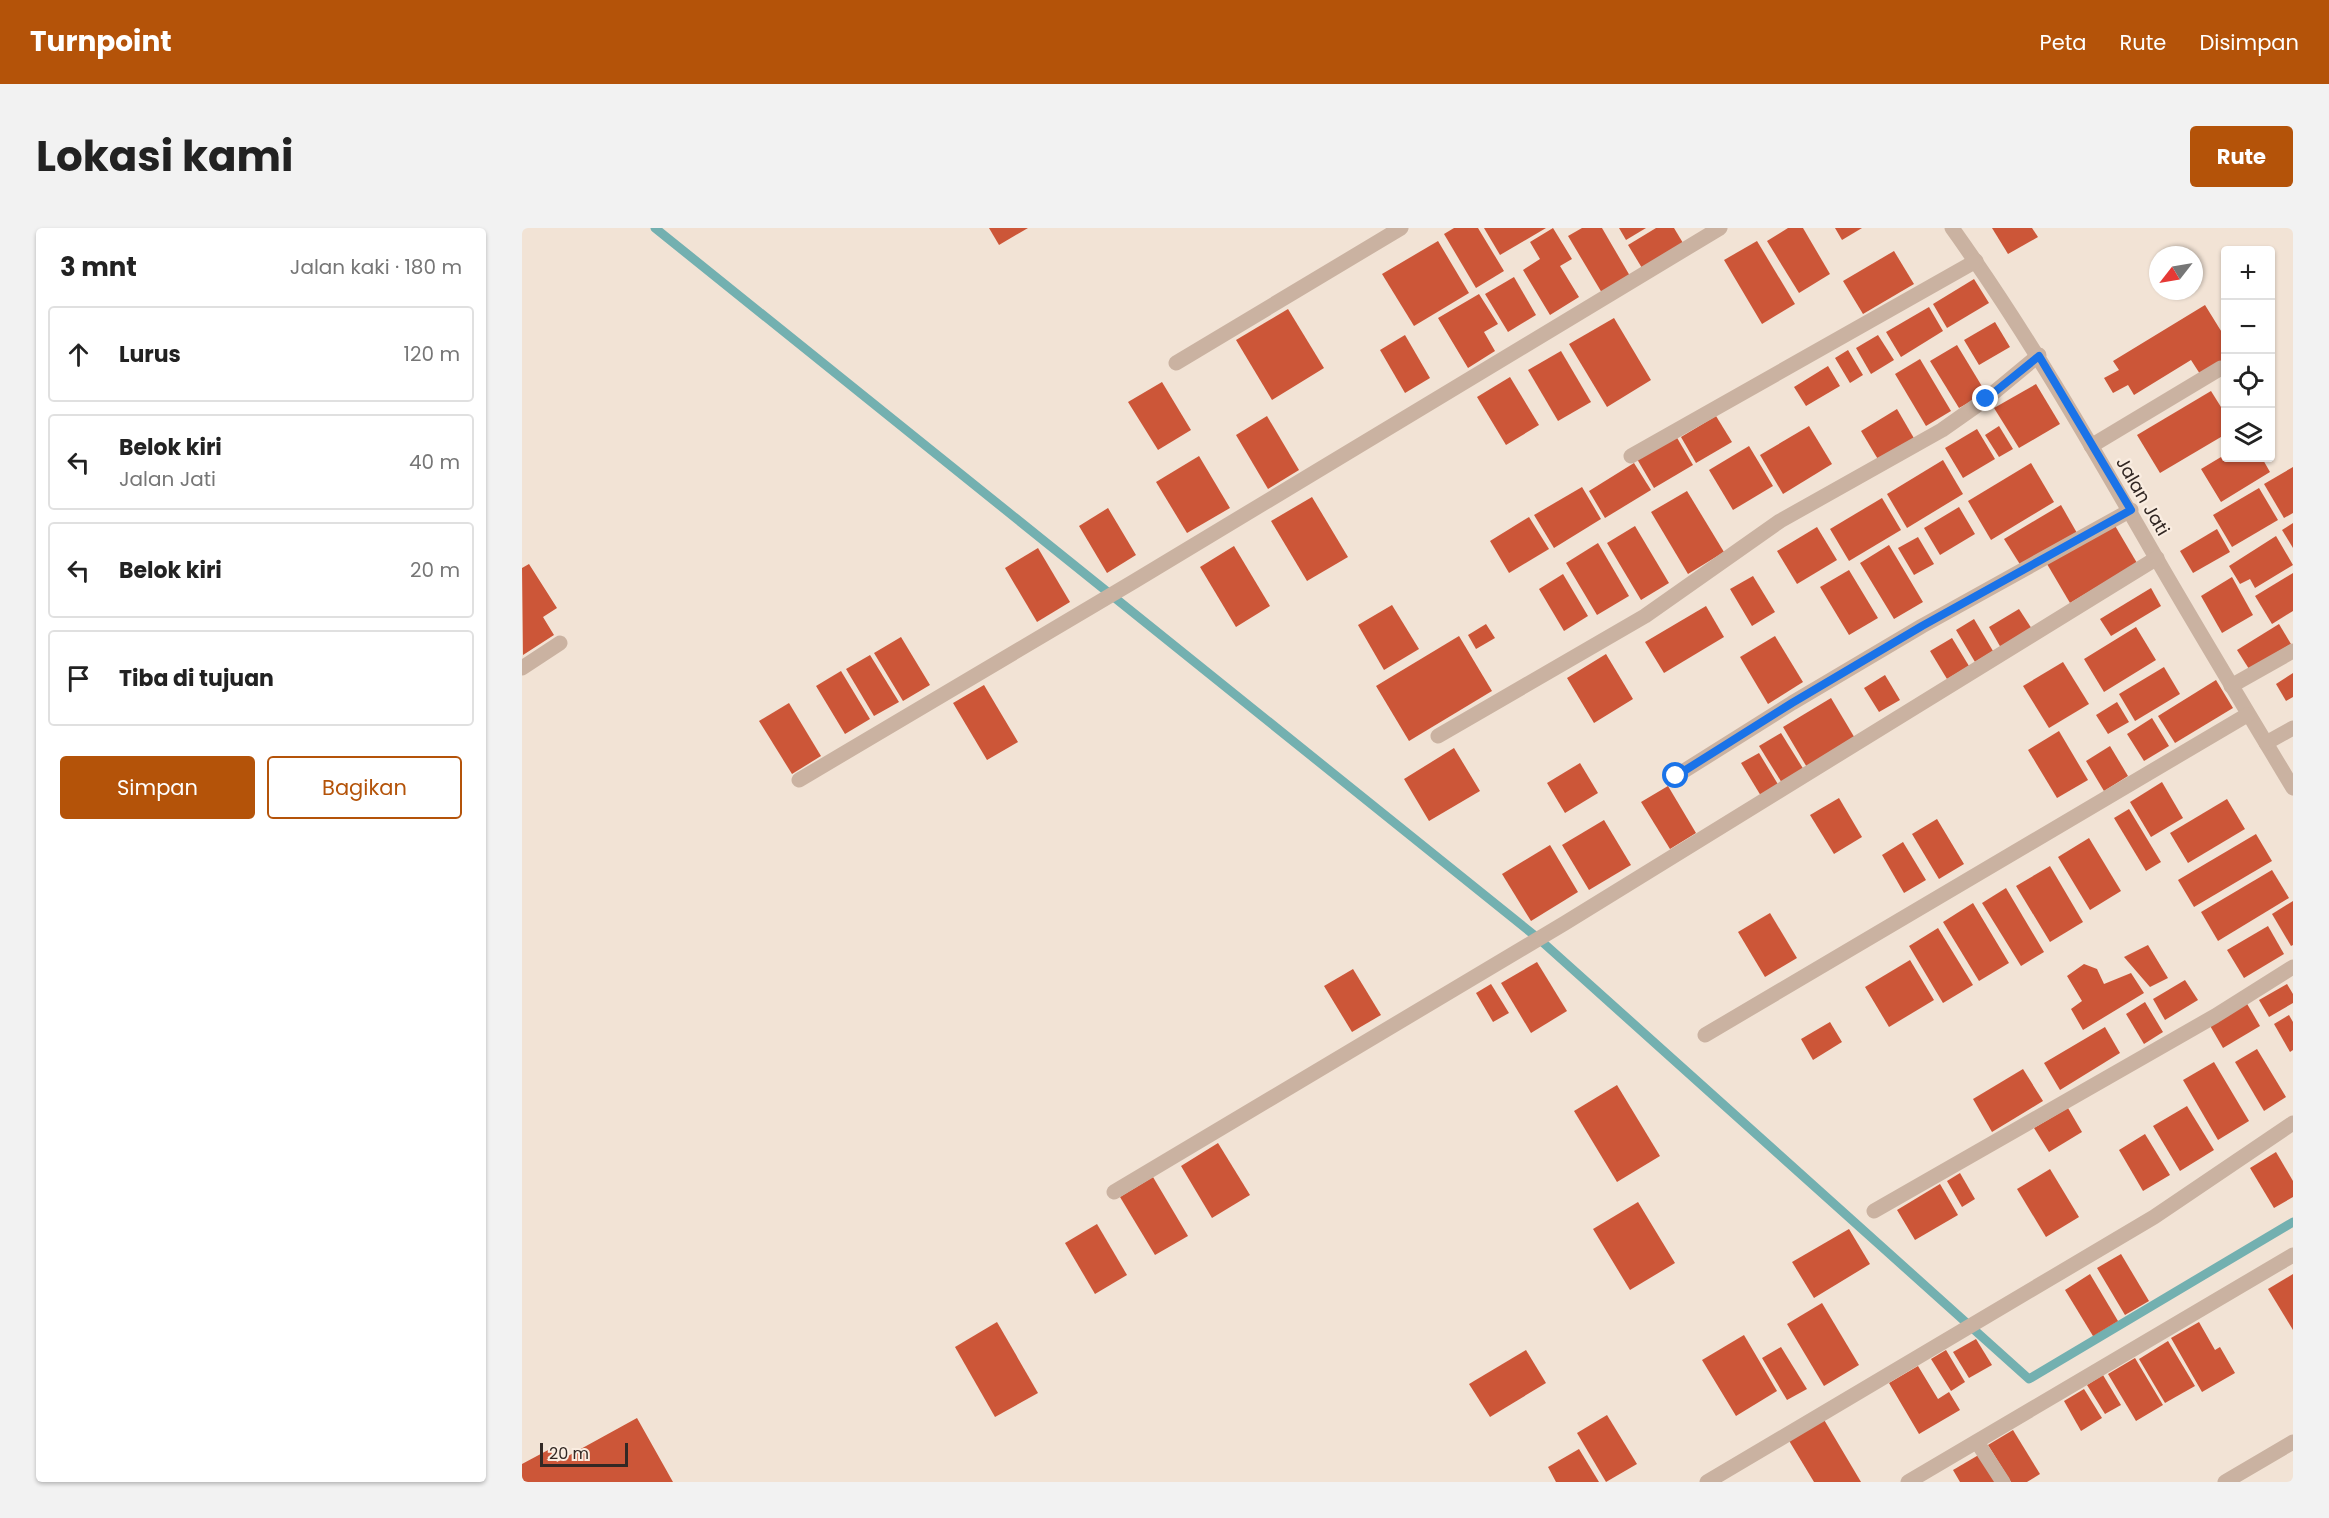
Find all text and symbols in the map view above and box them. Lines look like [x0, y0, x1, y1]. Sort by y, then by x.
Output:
text: Turnpoint [30, 22, 172, 61]
text: Peta [2039, 28, 2087, 57]
text: Rute [2120, 28, 2166, 57]
text: Disimpan [2199, 28, 2299, 57]
button: Rute [2190, 126, 2293, 187]
text: Lokasi kami [36, 127, 293, 186]
north arrow [2149, 246, 2203, 300]
map controls [2221, 246, 2275, 462]
button: + [2221, 246, 2275, 300]
text: 3 mnt [60, 249, 137, 285]
text: Jalan kaki · 180 m [290, 253, 462, 281]
button: − [2221, 300, 2275, 354]
icon: ahead [62, 338, 95, 371]
text: Lurus [119, 339, 181, 370]
text: 120 m [404, 340, 460, 368]
button: locate [2221, 354, 2275, 408]
route end [1972, 385, 1998, 411]
button: layers [2221, 408, 2275, 462]
text: Belok kiri [119, 432, 222, 463]
icon: left [62, 446, 95, 479]
text: 40 m [409, 448, 460, 476]
street label: Jalan Jati [2110, 452, 2176, 540]
text: Jalan Jati [119, 465, 216, 493]
icon: left [62, 554, 95, 587]
text: Belok kiri [119, 555, 222, 586]
text: 20 m [410, 556, 460, 584]
icon: arrive [62, 662, 95, 695]
text: Tiba di tujuan [119, 663, 274, 694]
button: Simpan [60, 756, 255, 819]
button: Bagikan [267, 756, 462, 819]
route start [1662, 762, 1688, 788]
scale bar [540, 1440, 628, 1468]
text: 20 m [549, 1442, 589, 1465]

